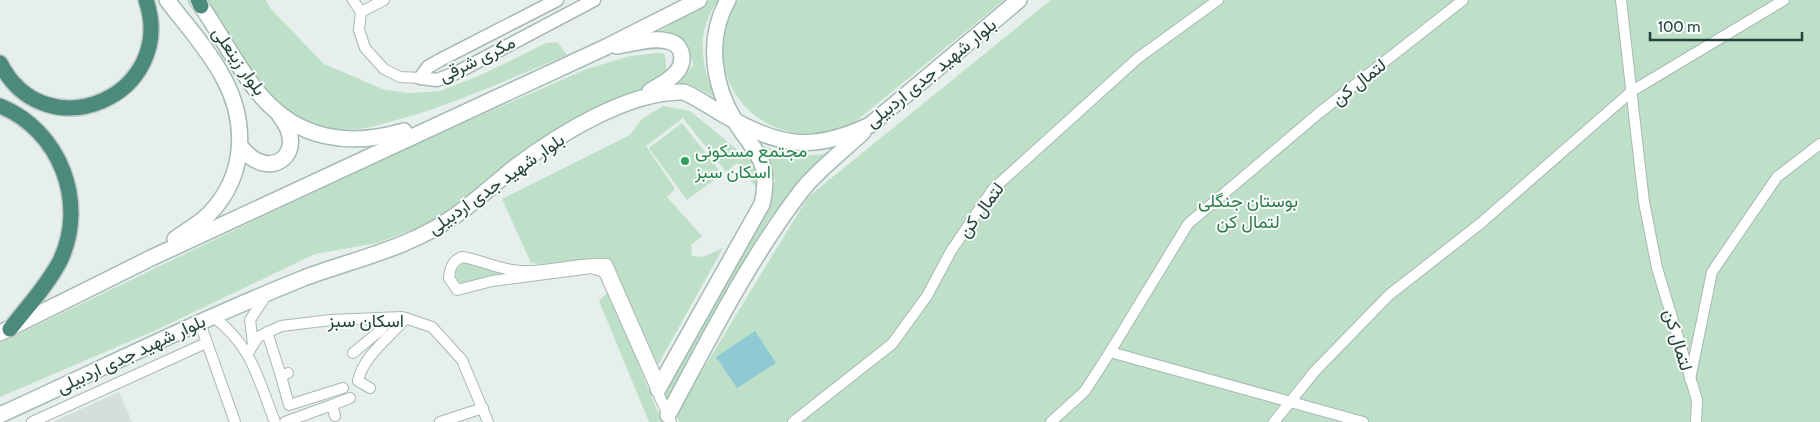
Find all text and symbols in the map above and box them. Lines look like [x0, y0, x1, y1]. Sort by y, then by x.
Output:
scale bar [1650, 10, 1802, 42]
street label: بلوار شهید جدی اردبیلی [861, 14, 1001, 132]
text: 100 m [1658, 18, 1700, 36]
street label: بلوار زینعلی [207, 22, 271, 100]
street label: مکری شرقی [435, 31, 519, 87]
street label: لتمال کن [1327, 54, 1391, 110]
street label: بلوار شهید جدی اردبیلی [423, 129, 569, 239]
place label: مجتمع مسکونی اسکان سبز [694, 140, 807, 183]
marker: مجتمع مسکونی اسکان سبز [679, 155, 691, 167]
street label: لتمال کن [953, 178, 1009, 242]
park label: بوستان جنگلی لتمال کن [1198, 190, 1298, 233]
street label: لتمال کن [1659, 307, 1697, 373]
street label: بلوار شهید جدی اردبیلی [53, 310, 209, 398]
street label: اسکان سبز [327, 310, 404, 332]

